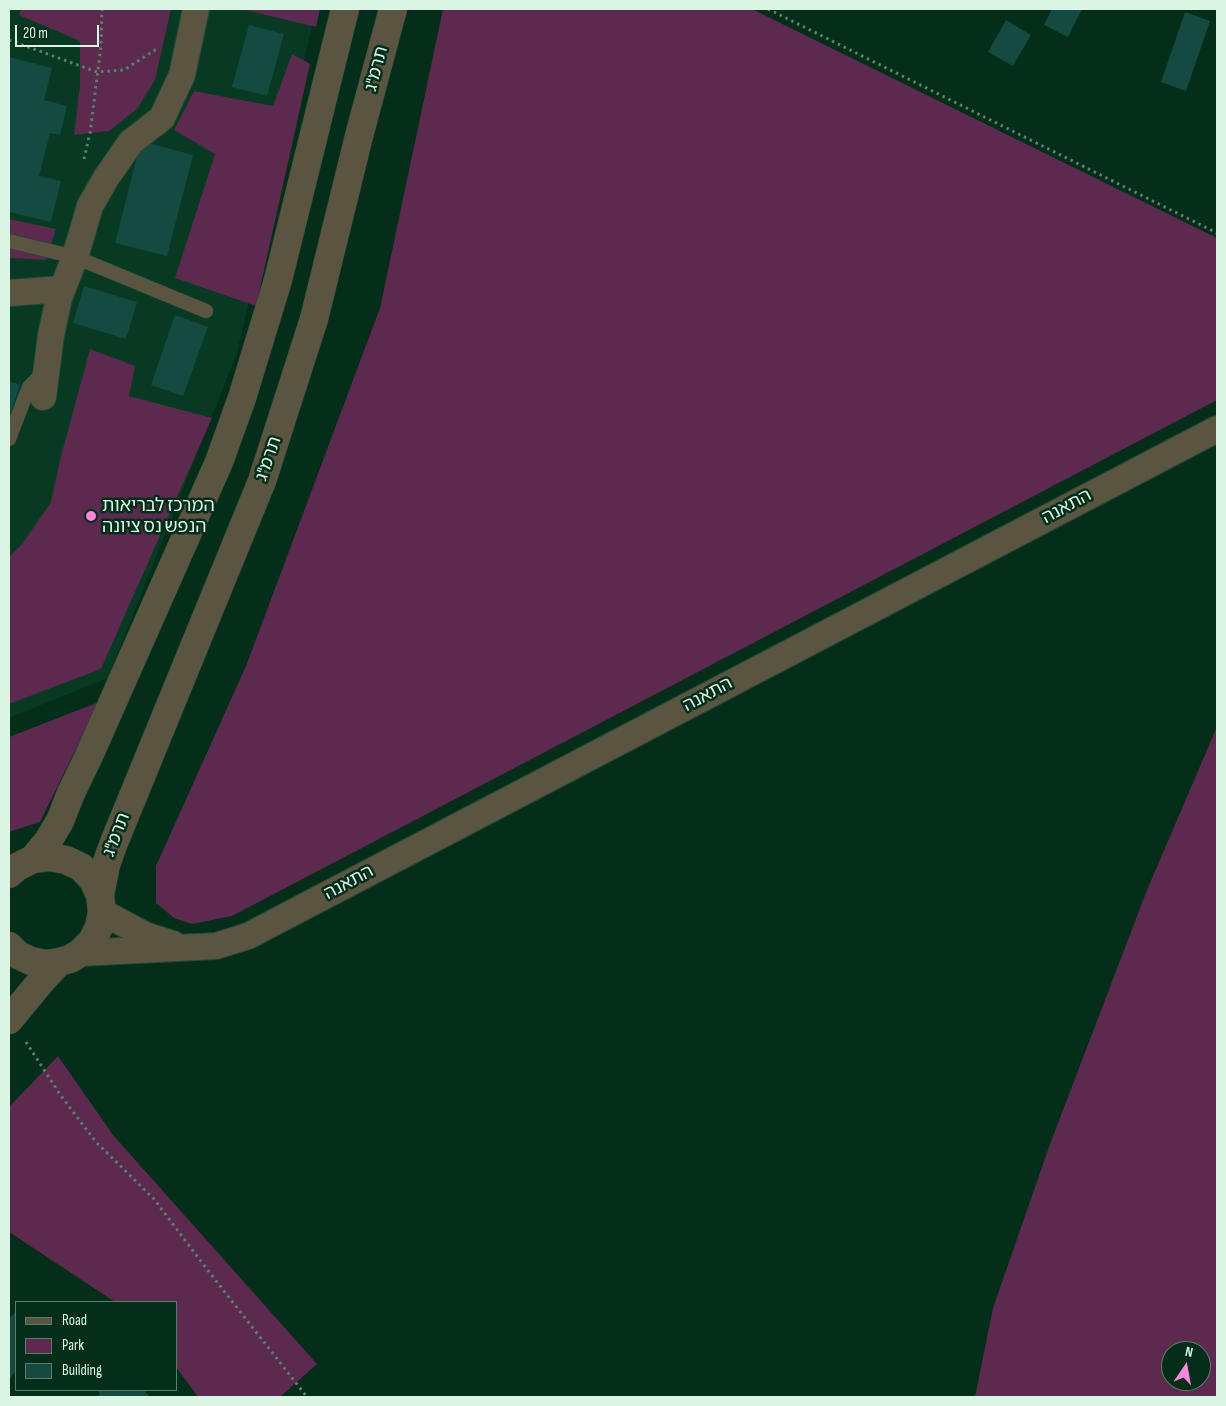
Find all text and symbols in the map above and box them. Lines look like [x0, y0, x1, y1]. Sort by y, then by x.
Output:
scale bar [18, 15, 101, 47]
text: 20 m [23, 24, 48, 43]
street label: תרמ"ג [361, 44, 393, 94]
street label: תרמ"ג [251, 434, 287, 484]
street label: התאנה [1038, 485, 1096, 529]
place label: המרכז לבריאות הנפש נס ציונה [102, 495, 215, 538]
marker: המרכז לבריאות הנפש נס ציונה [84, 509, 98, 523]
street label: התאנה [679, 673, 737, 717]
street label: תרמ"ג [99, 810, 135, 860]
street label: התאנה [320, 861, 378, 905]
legend [15, 1301, 178, 1391]
text: Road [62, 1311, 87, 1330]
text: Park [62, 1336, 84, 1355]
north arrow [1161, 1341, 1211, 1391]
text: N [1184, 1343, 1194, 1361]
text: Building [62, 1361, 102, 1380]

